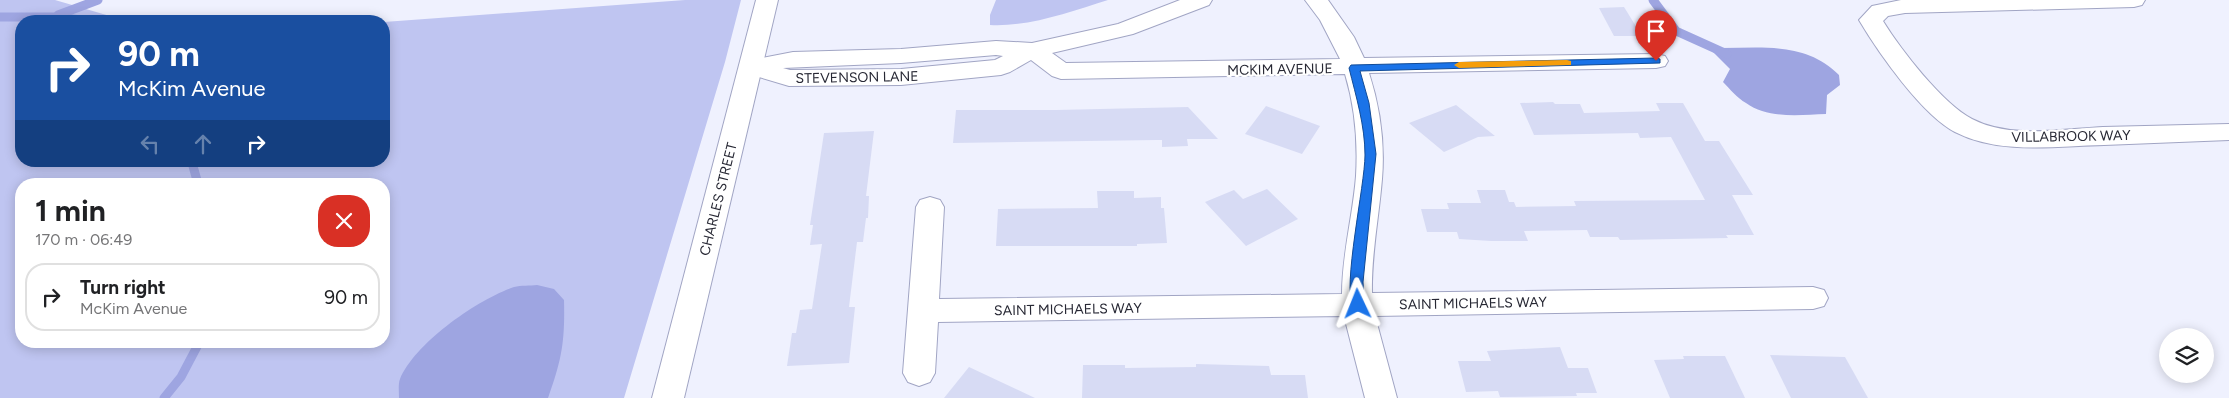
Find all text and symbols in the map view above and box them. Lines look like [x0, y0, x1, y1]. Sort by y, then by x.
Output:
pin [1635, 10, 1677, 61]
icon: arrive [1642, 17, 1670, 45]
text: 90 m [118, 33, 200, 75]
icon: right [35, 35, 100, 100]
street label: MCKIM AVENUE [1227, 60, 1333, 79]
street label: STEVENSON LANE [795, 68, 919, 87]
text: McKim Avenue [118, 75, 266, 102]
street label: VILLABROOK WAY [2011, 127, 2131, 146]
icon: left [136, 130, 164, 158]
icon: ahead [189, 130, 217, 158]
icon: right [242, 130, 270, 158]
street label: CHARLES STREET [696, 141, 741, 257]
text: 1 min [35, 192, 106, 229]
button: close [318, 195, 370, 247]
text: 170 m · 06:49 [35, 230, 132, 249]
text: Turn right [80, 276, 166, 299]
position arrow [1331, 277, 1383, 329]
icon: right [37, 283, 65, 311]
text: 90 m [324, 286, 368, 309]
street label: SAINT MICHAELS WAY [1399, 294, 1548, 313]
text: McKim Avenue [80, 299, 187, 318]
street label: SAINT MICHAELS WAY [994, 300, 1143, 319]
map controls [2159, 328, 2214, 383]
button: layers [2159, 328, 2214, 383]

